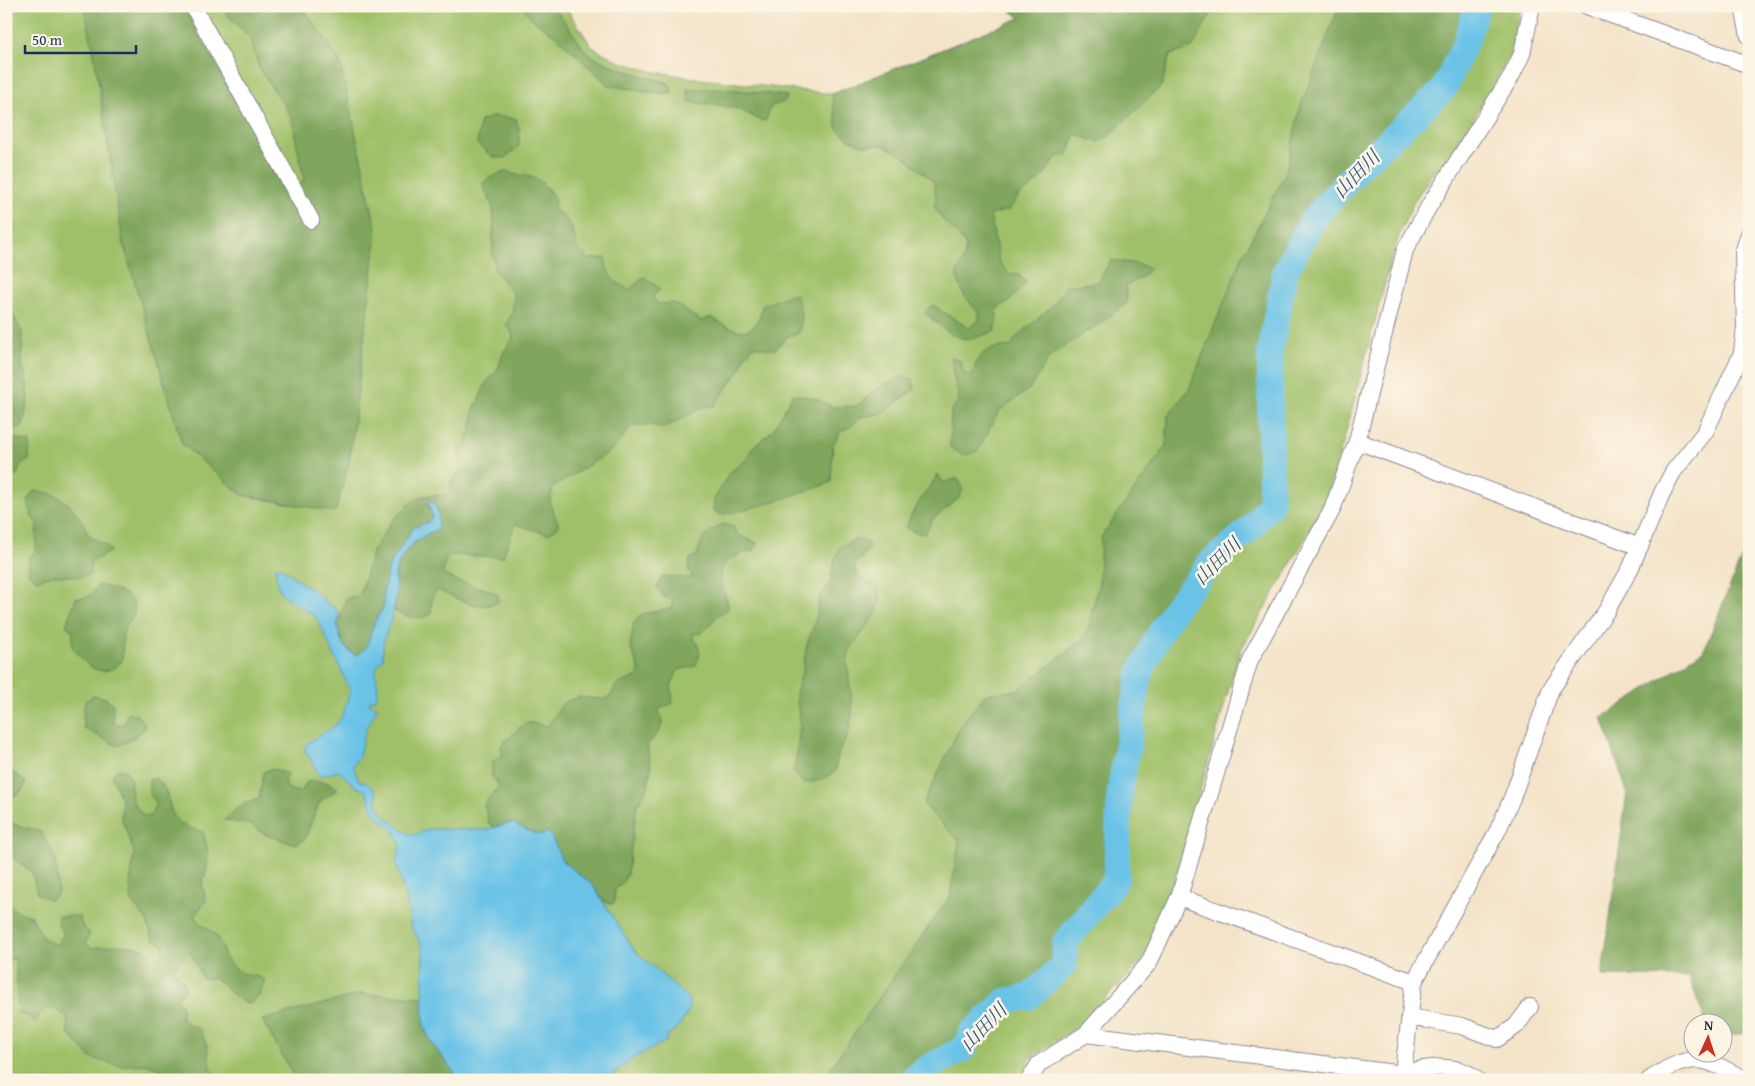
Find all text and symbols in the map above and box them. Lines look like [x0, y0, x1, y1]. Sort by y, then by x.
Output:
scale bar [25, 22, 136, 54]
text: 50 m [32, 29, 63, 50]
water label: 山田川 [1326, 142, 1387, 204]
water label: 山田川 [1187, 530, 1248, 591]
water label: 山田川 [953, 995, 1014, 1057]
north arrow [1682, 1014, 1732, 1064]
text: N [1703, 1015, 1715, 1035]

